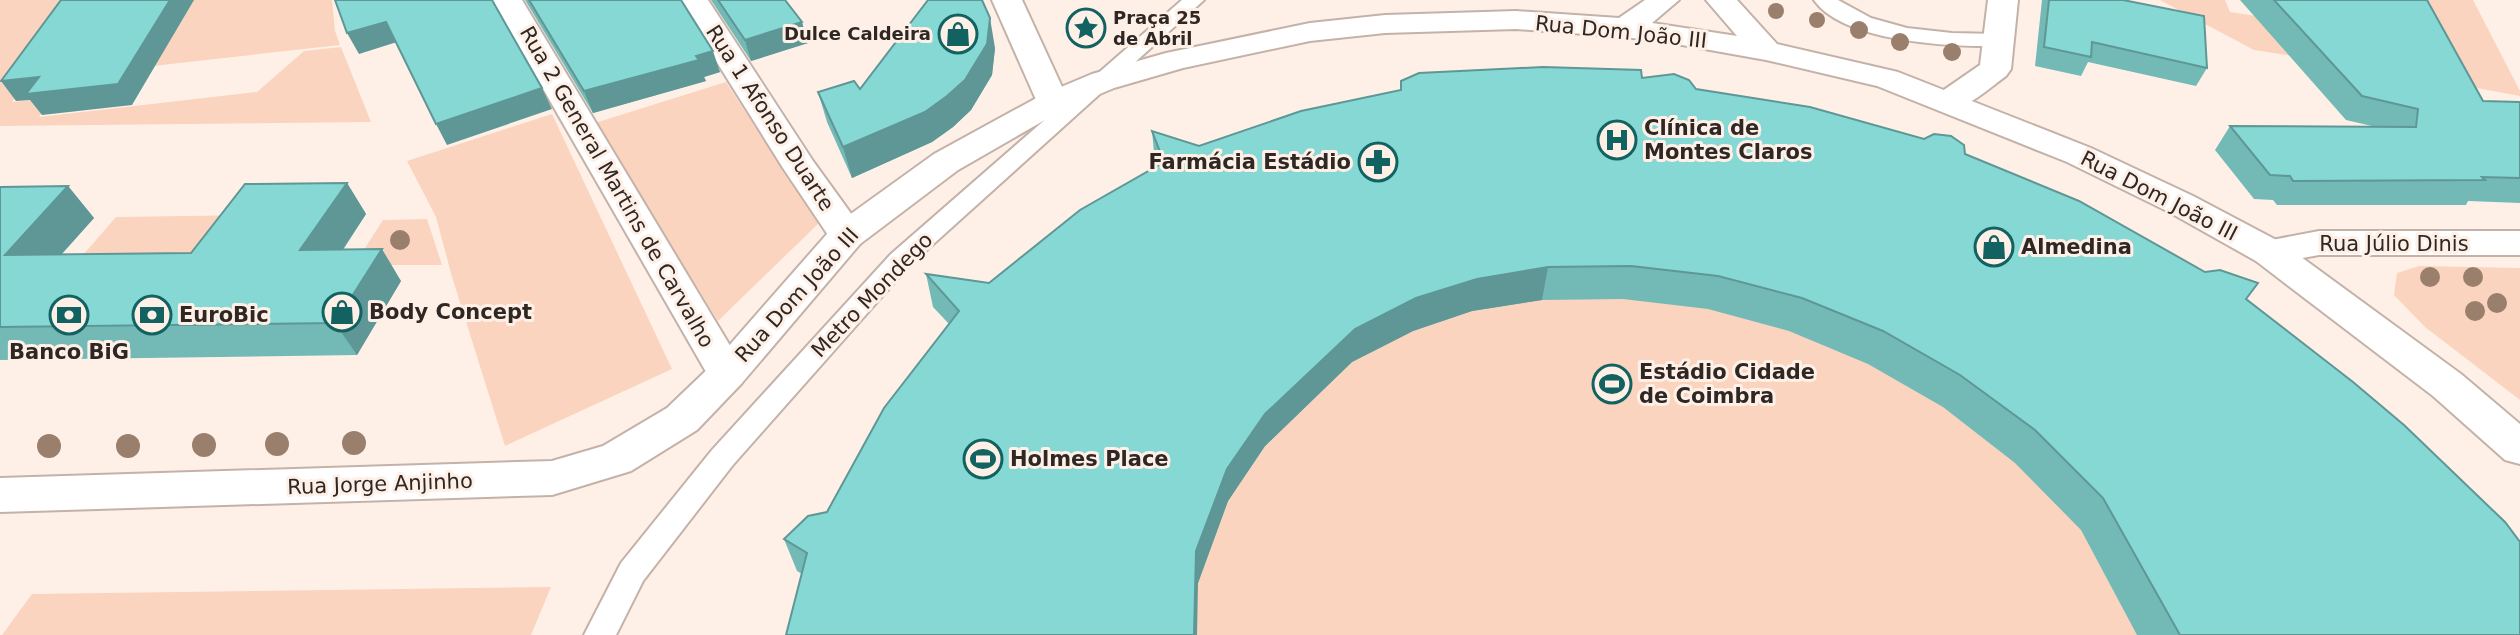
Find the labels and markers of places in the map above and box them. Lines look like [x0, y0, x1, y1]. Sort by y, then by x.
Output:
place icon: Praça 25 de Abril [1065, 7, 1107, 49]
place label: Praça 25 de Abril [1113, 7, 1201, 49]
shop icon: Dulce Caldeira [937, 13, 979, 55]
place label: Dulce Caldeira [784, 23, 931, 44]
place label: Clínica de Montes Claros [1644, 116, 1812, 164]
hospital icon: Clínica de Montes Claros [1596, 119, 1638, 161]
pharmacy icon: Farmácia Estádio [1357, 141, 1399, 183]
place label: Farmácia Estádio [1148, 150, 1351, 174]
shop icon: Almedina [1973, 226, 2015, 268]
place label: Almedina [2021, 235, 2132, 259]
shop icon: Body Concept [321, 291, 363, 333]
bank icon: Banco BiG [48, 294, 90, 336]
bank icon: EuroBic [131, 294, 173, 336]
place label: Body Concept [369, 300, 532, 324]
place label: EuroBic [179, 303, 269, 327]
place label: Banco BiG [9, 340, 129, 364]
place label: Estádio Cidade de Coimbra [1639, 360, 1815, 408]
sports icon: Estádio Cidade de Coimbra [1591, 363, 1633, 405]
sports icon: Holmes Place [962, 438, 1004, 480]
place label: Holmes Place [1010, 447, 1169, 471]

